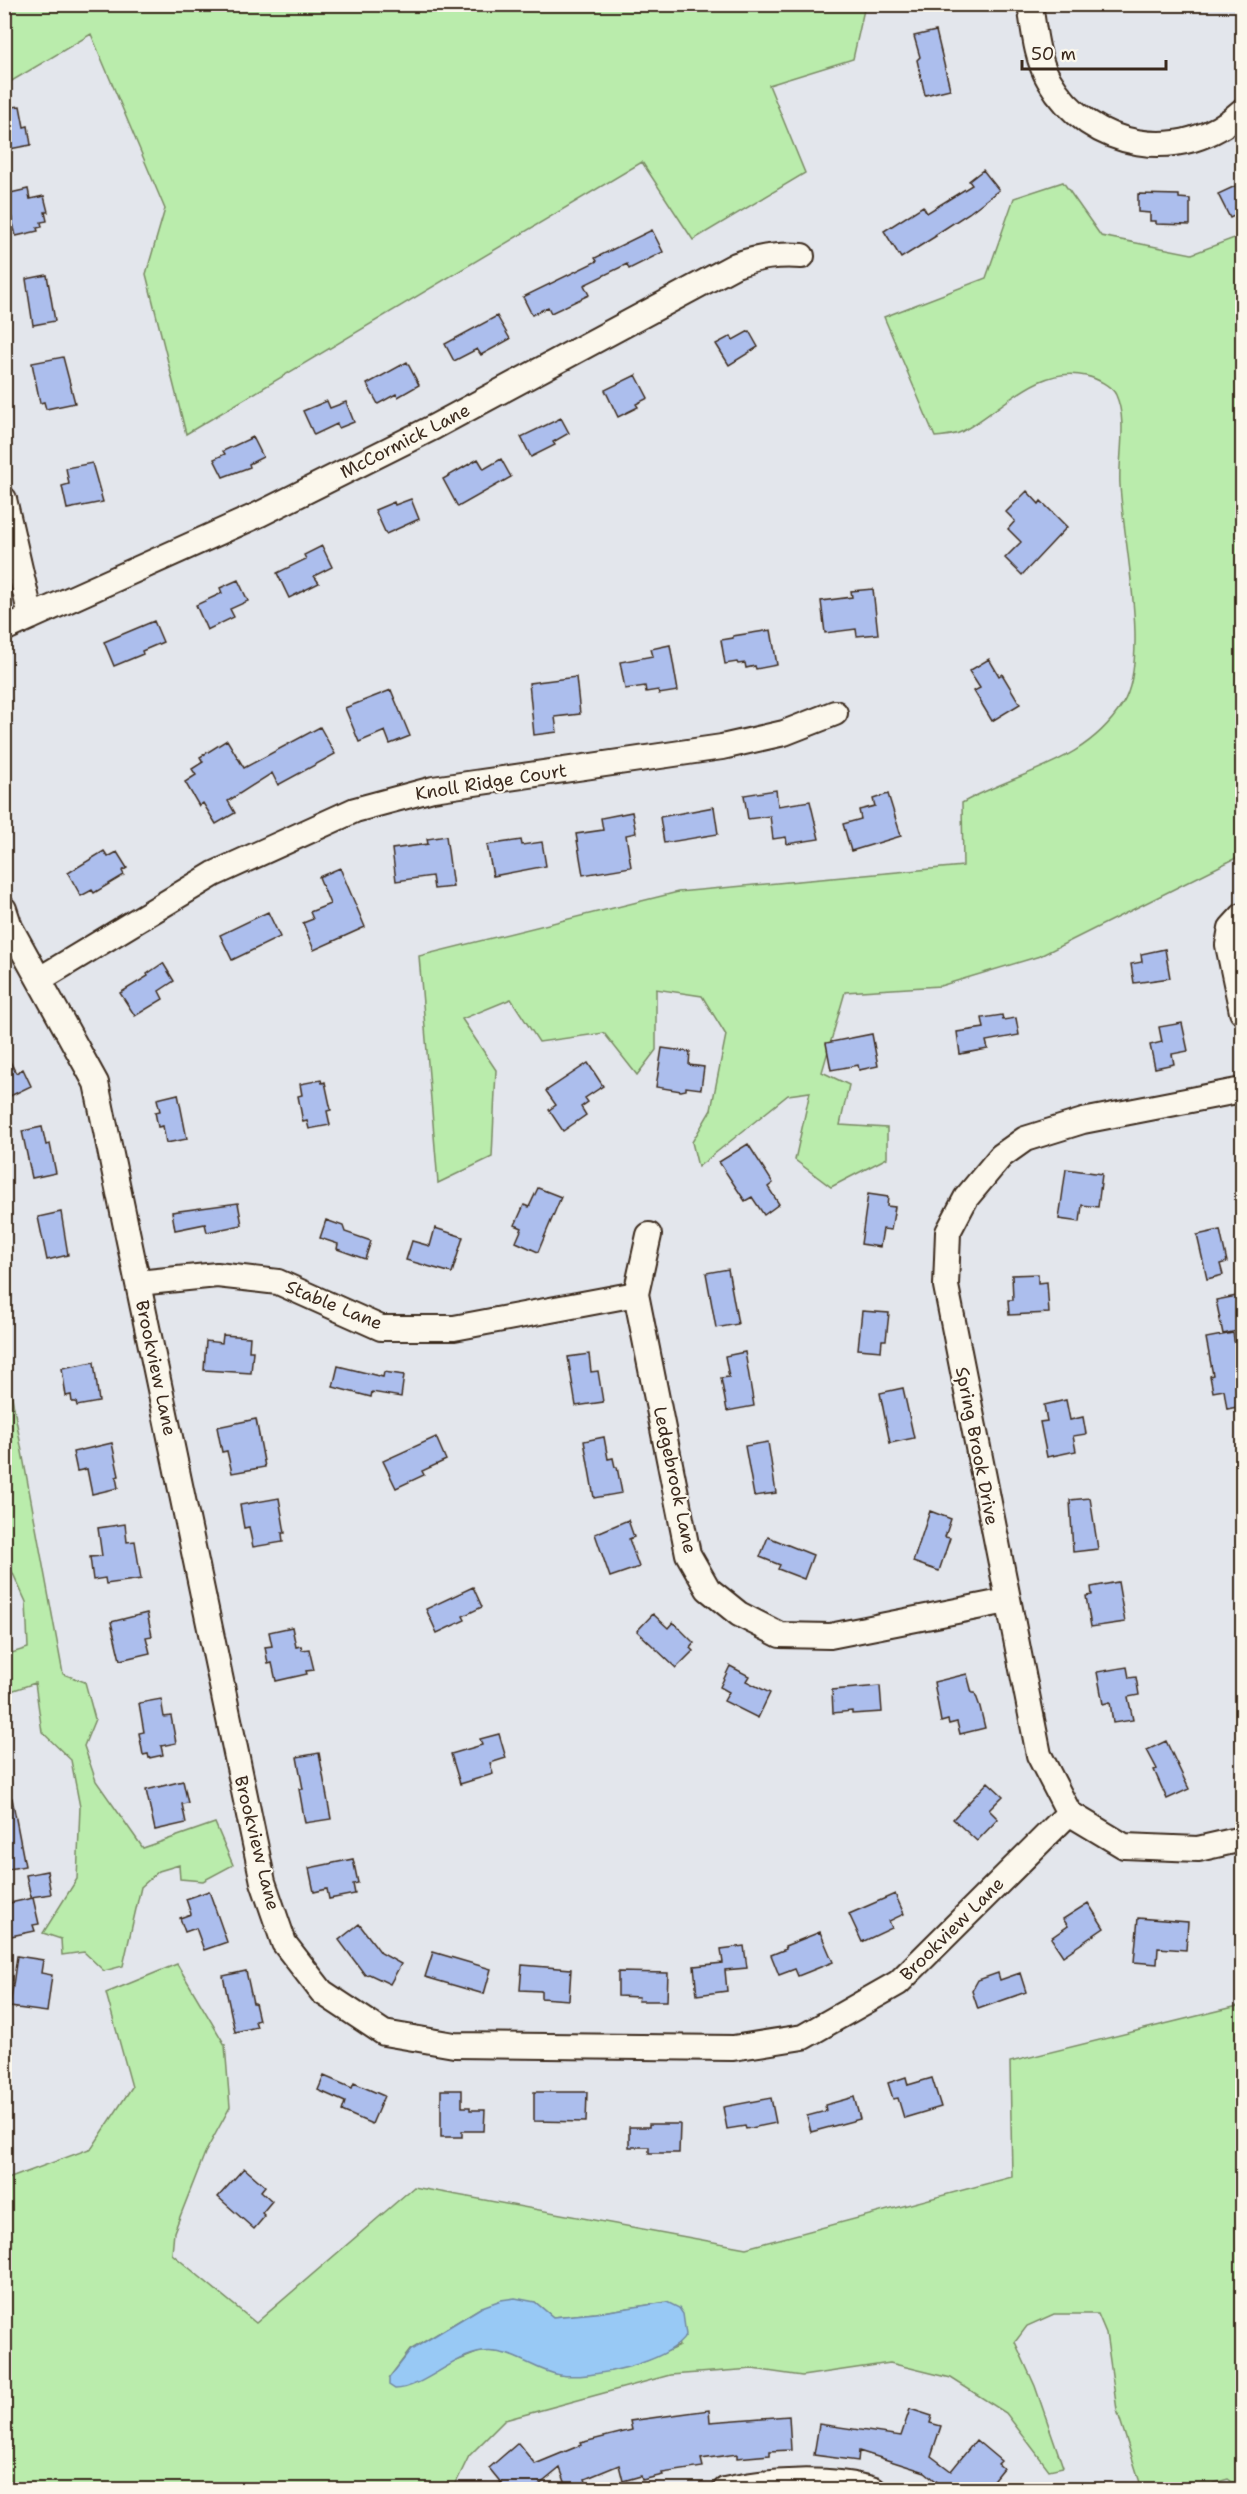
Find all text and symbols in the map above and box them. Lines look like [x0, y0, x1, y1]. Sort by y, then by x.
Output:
scale bar [1022, 33, 1166, 71]
text: 50 m [1031, 42, 1076, 66]
street label: McCormick Lane [336, 398, 474, 484]
street label: Knoll Ridge Court [413, 758, 569, 806]
street label: Stable Lane [282, 1275, 386, 1335]
street label: Brookview Lane [130, 1298, 182, 1438]
street label: Spring Brook Drive [950, 1365, 1004, 1527]
street label: Ledgebrook Lane [648, 1404, 702, 1556]
street label: Brookview Lane [229, 1773, 285, 1913]
street label: Brookview Lane [895, 1872, 1009, 1986]

